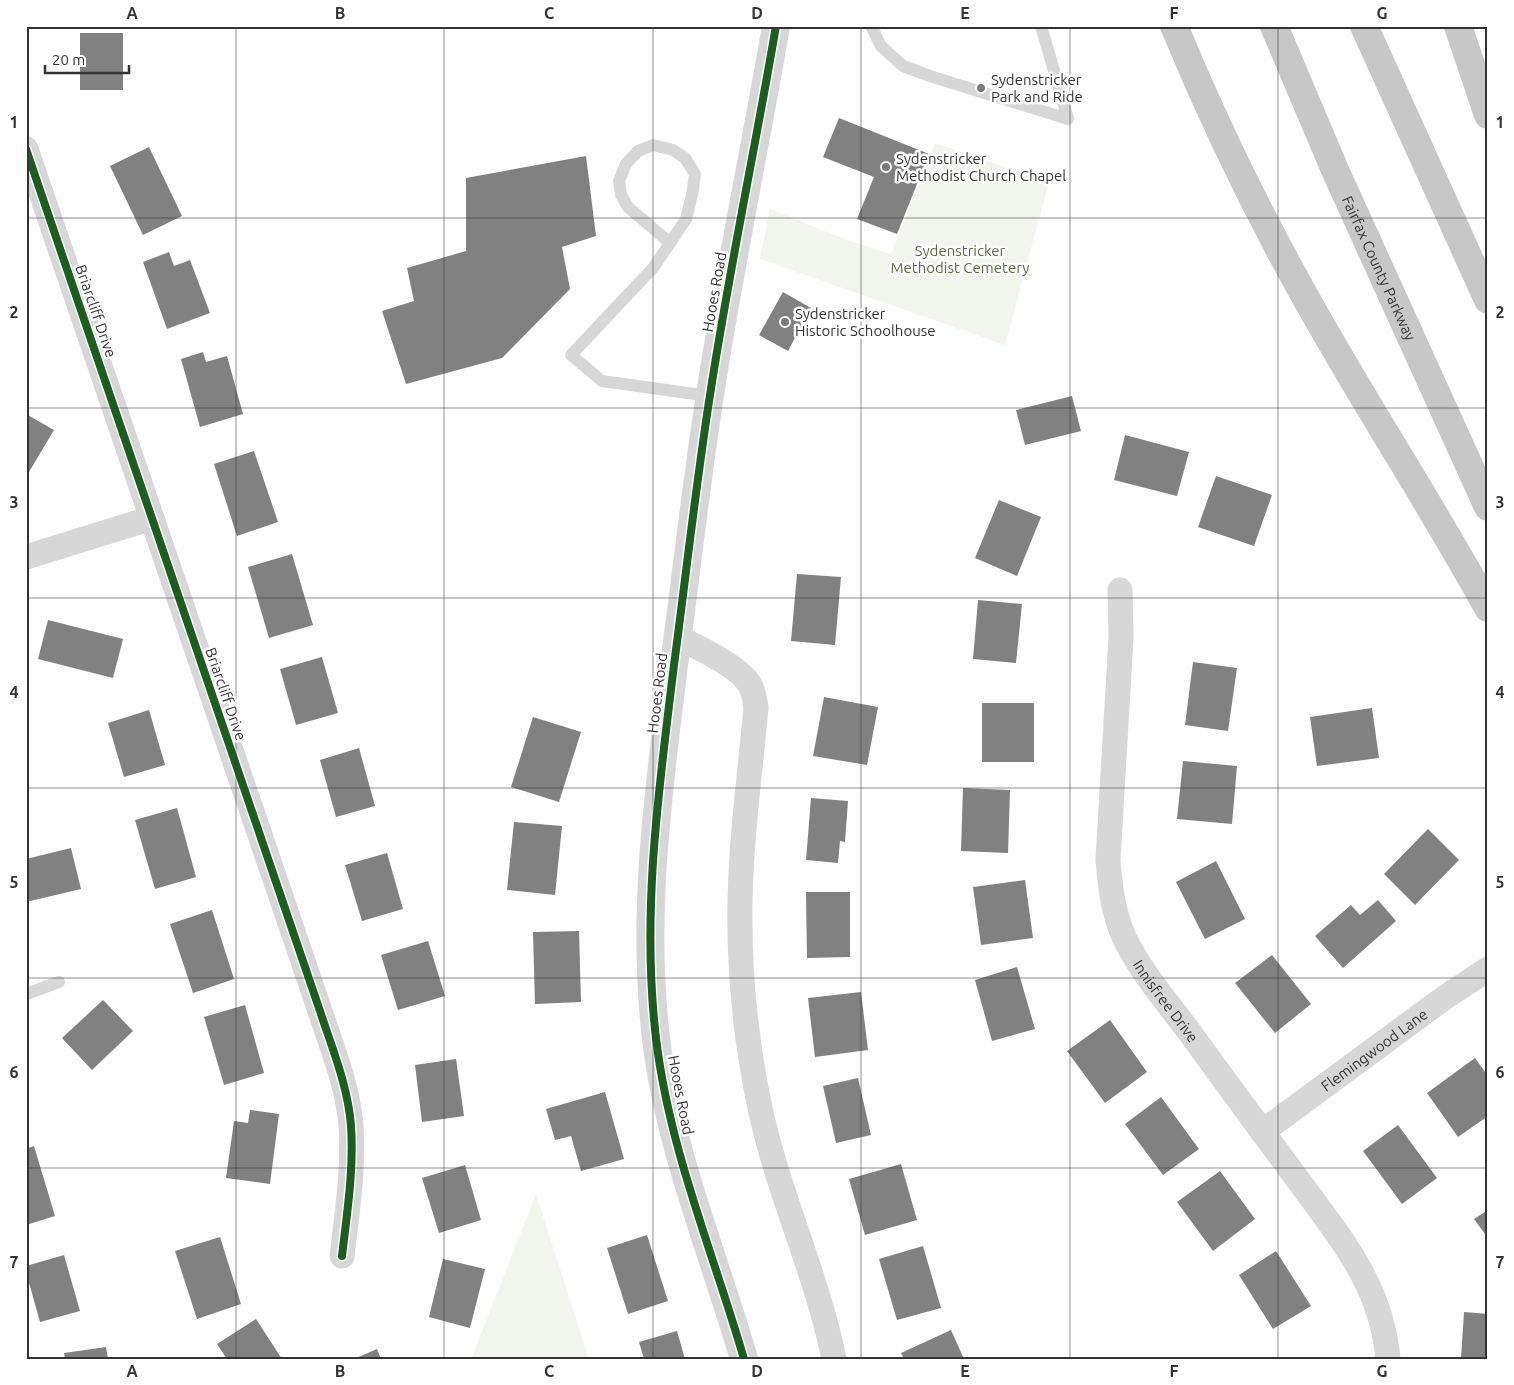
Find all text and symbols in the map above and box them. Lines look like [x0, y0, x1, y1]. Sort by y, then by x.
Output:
text: A [126, 4, 138, 22]
text: B [335, 4, 345, 22]
text: C [544, 4, 554, 22]
text: D [751, 4, 763, 22]
text: E [960, 4, 970, 22]
text: F [1170, 4, 1179, 22]
text: G [1376, 4, 1388, 22]
scale bar [45, 42, 129, 74]
text: 20 m [52, 51, 85, 68]
place label: Sydenstricker Park and Ride [991, 71, 1083, 105]
marker: Sydenstricker Park and Ride [975, 82, 987, 94]
text: 1 [9, 113, 19, 131]
text: 1 [1495, 113, 1505, 131]
place label: Sydenstricker Methodist Church Chapel [896, 150, 1066, 184]
marker: Sydenstricker Methodist Church Chapel [880, 161, 892, 173]
street label: Fairfax County Parkway [1339, 193, 1420, 343]
park label: Sydenstricker Methodist Cemetery [891, 242, 1029, 276]
street label: Hooes Road [699, 251, 729, 333]
street label: Briarcliff Drive [72, 262, 120, 360]
text: 2 [9, 303, 19, 321]
text: 2 [1495, 303, 1505, 321]
place label: Sydenstricker Historic Schoolhouse [795, 305, 936, 339]
marker: Sydenstricker Historic Schoolhouse [779, 316, 791, 328]
text: 3 [9, 493, 19, 511]
text: 3 [1495, 493, 1505, 511]
street label: Briarcliff Drive [202, 645, 250, 743]
street label: Hooes Road [644, 652, 670, 734]
text: 4 [9, 683, 19, 701]
text: 4 [1495, 683, 1505, 701]
text: 5 [9, 873, 19, 891]
text: 5 [1495, 873, 1505, 891]
street label: Innisfree Drive [1130, 957, 1202, 1045]
street label: Flemingwood Lane [1318, 1005, 1430, 1094]
street label: Hooes Road [665, 1054, 697, 1136]
text: 6 [9, 1063, 19, 1081]
text: 6 [1495, 1063, 1505, 1081]
text: 7 [9, 1253, 19, 1271]
text: 7 [1495, 1253, 1505, 1271]
text: A [126, 1362, 138, 1380]
text: B [335, 1362, 345, 1380]
text: C [544, 1362, 554, 1380]
text: D [751, 1362, 763, 1380]
text: E [960, 1362, 970, 1380]
text: F [1170, 1362, 1179, 1380]
text: G [1376, 1362, 1388, 1380]

